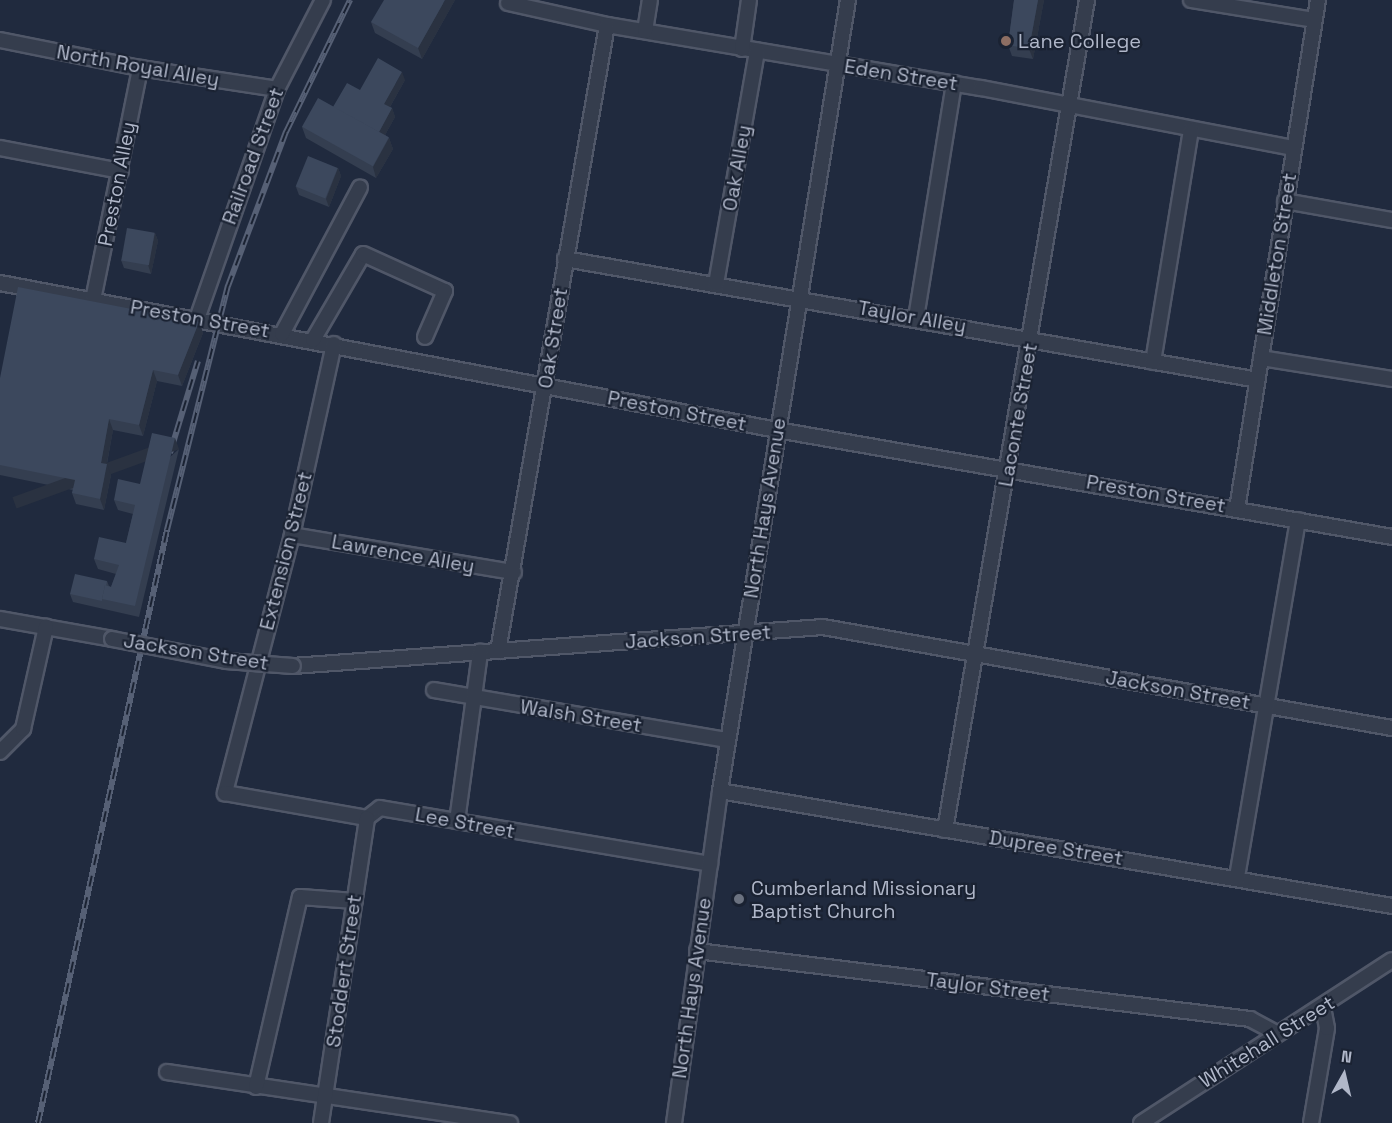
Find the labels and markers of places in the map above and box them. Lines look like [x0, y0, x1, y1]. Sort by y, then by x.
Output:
place label: Lane College [1018, 29, 1141, 53]
marker: Lane College [999, 34, 1013, 48]
place label: Cumberland Missionary Baptist Church [751, 876, 976, 923]
marker: Cumberland Missionary Baptist Church [732, 892, 746, 906]

